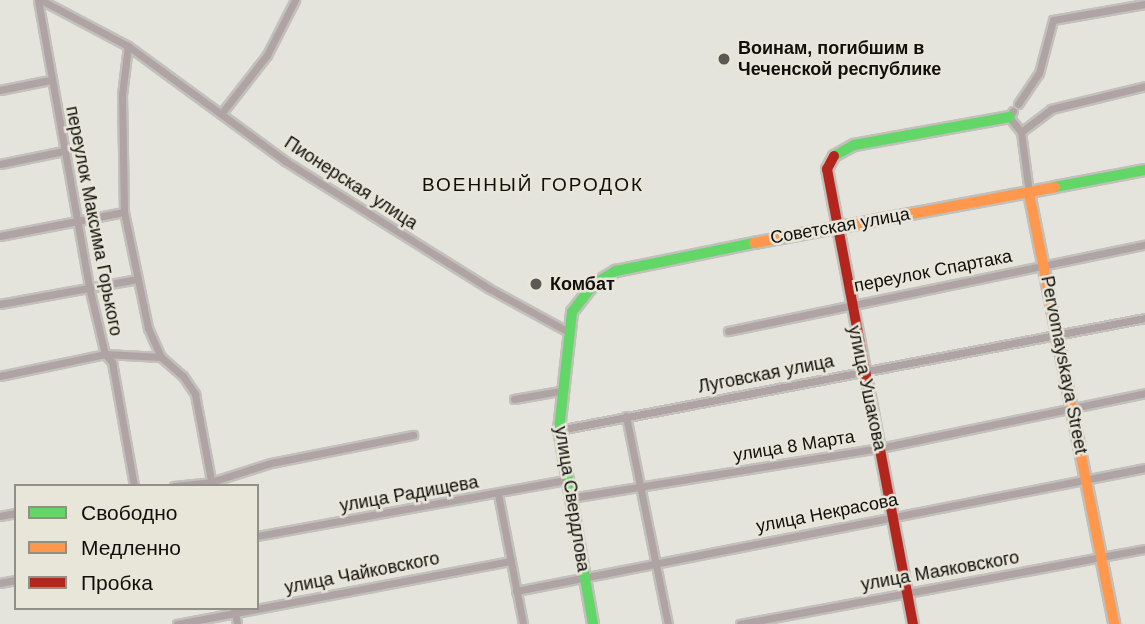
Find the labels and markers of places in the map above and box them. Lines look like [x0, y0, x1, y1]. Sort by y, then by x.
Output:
place label: Воинам, погибшим в Чеченской республике [738, 38, 941, 80]
marker: Воинам, погибшим в Чеченской республике [716, 51, 732, 67]
place label: Комбат [550, 273, 615, 295]
marker: Комбат [528, 276, 544, 292]

